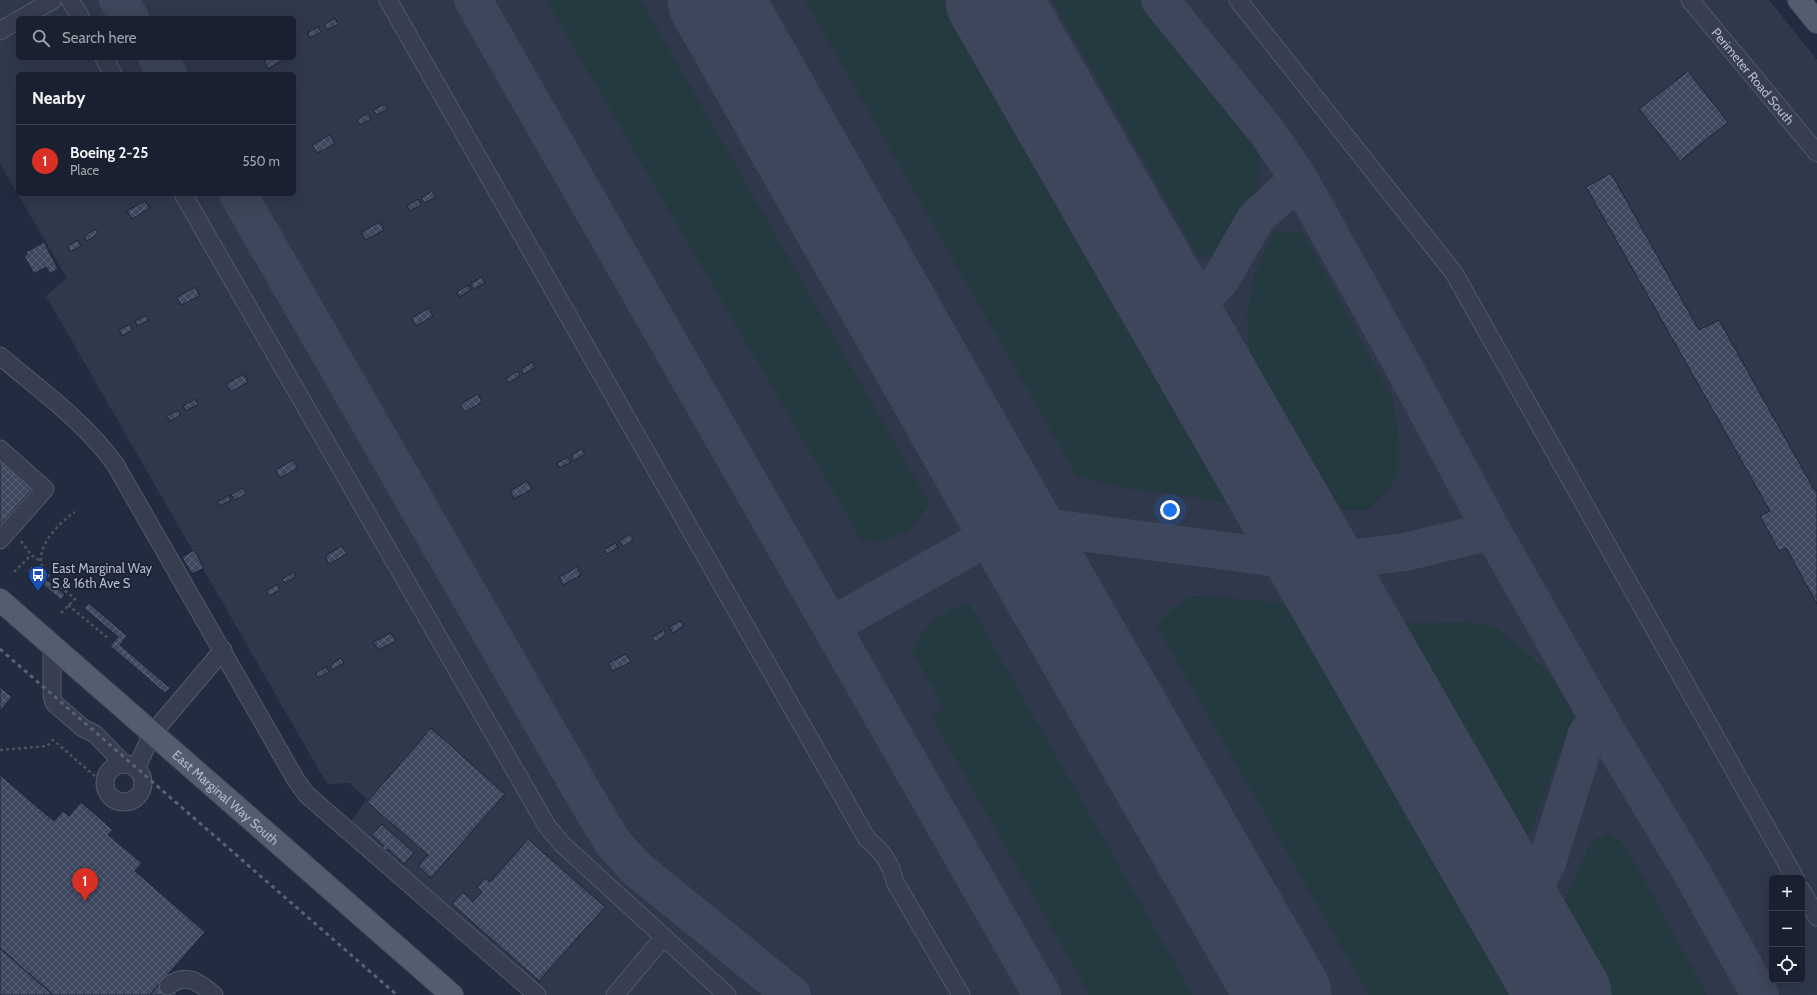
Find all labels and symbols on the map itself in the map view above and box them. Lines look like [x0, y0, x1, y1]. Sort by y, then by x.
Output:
street label: Perimeter Road South [1708, 24, 1798, 128]
your location [1160, 500, 1180, 520]
place label: East Marginal Way S & 16th Ave S [52, 560, 153, 591]
bus stop icon: East Marginal Way S & 16th Ave S [27, 564, 49, 592]
street label: East Marginal Way South [169, 747, 282, 848]
pin: 1 [72, 868, 98, 901]

